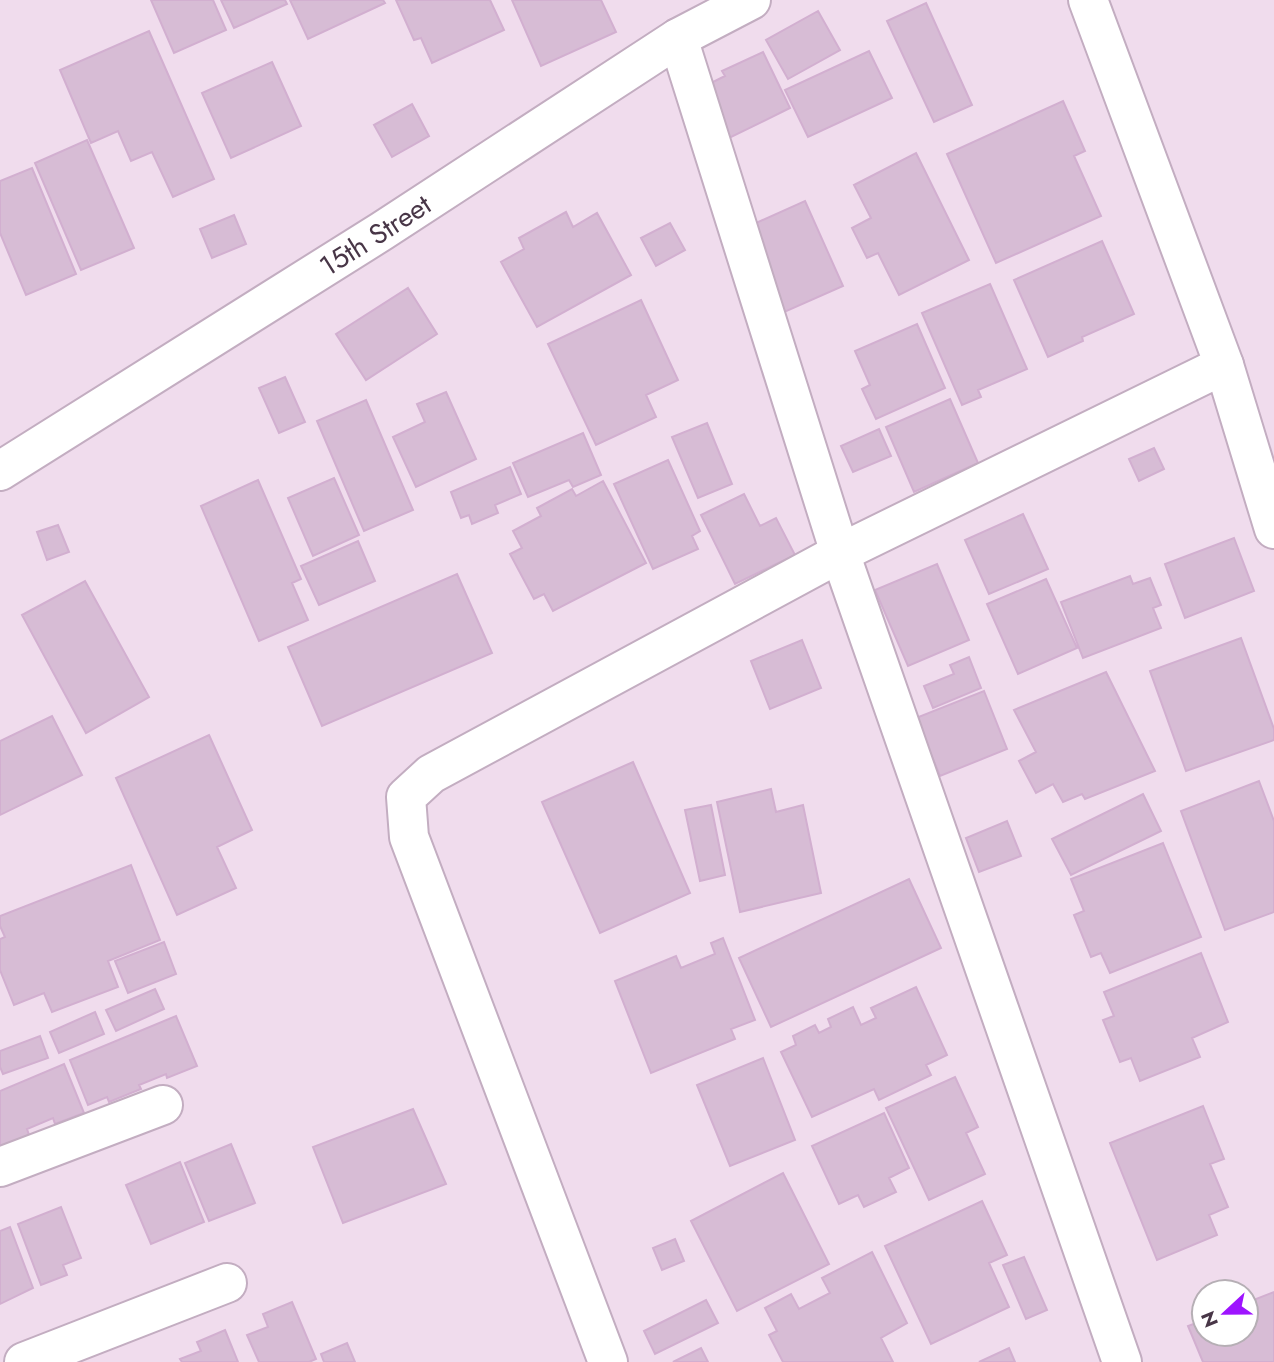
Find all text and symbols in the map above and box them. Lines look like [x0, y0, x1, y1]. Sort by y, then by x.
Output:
street label: 15th Street [311, 184, 439, 286]
north arrow [1190, 1278, 1260, 1348]
text: N [1194, 1307, 1225, 1331]

